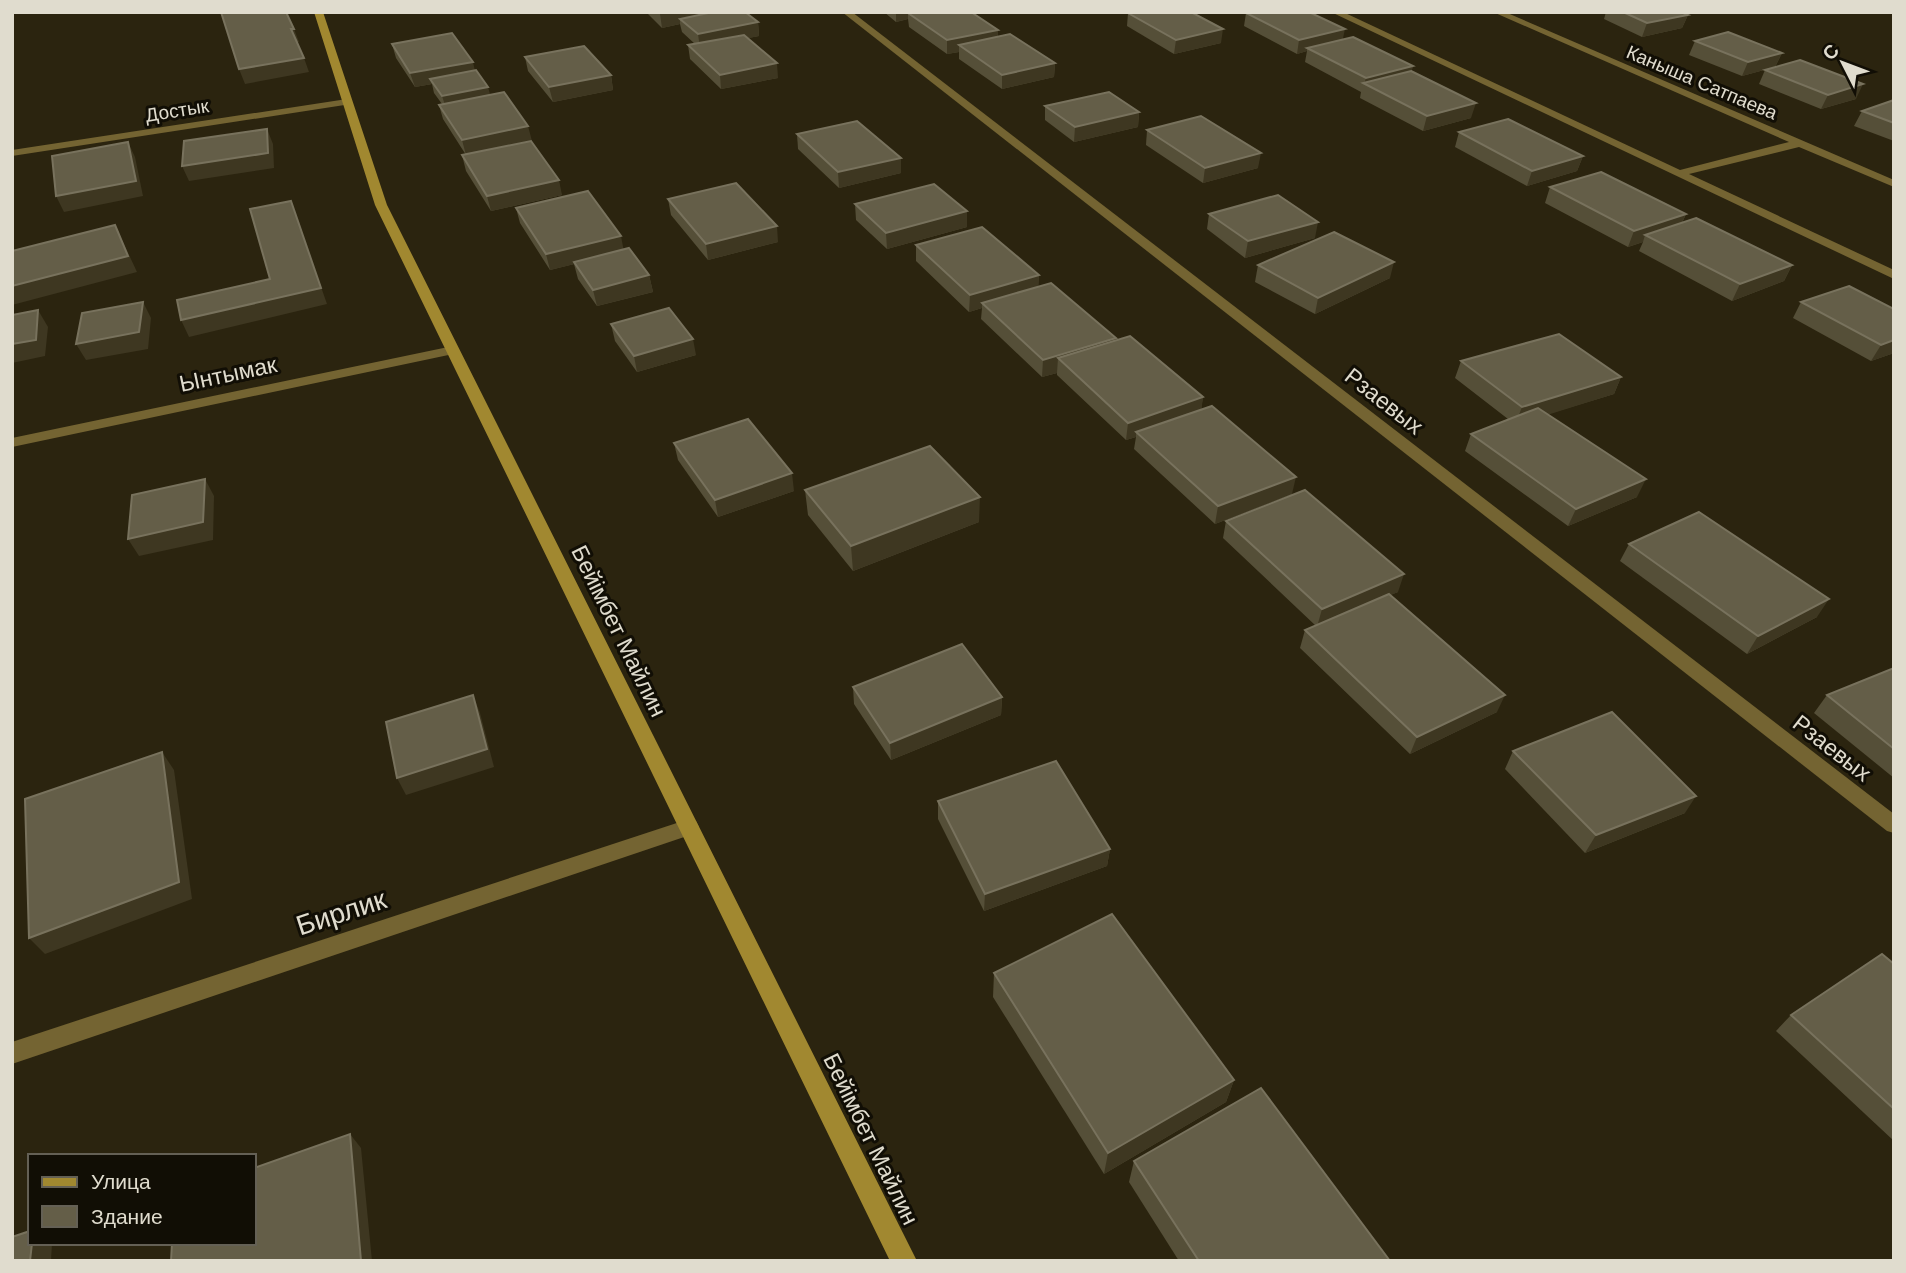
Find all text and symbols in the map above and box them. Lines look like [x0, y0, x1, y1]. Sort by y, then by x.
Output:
north arrow [1808, 28, 1878, 98]
text: С [1818, 40, 1843, 64]
street label: Каныша Сатпаева [1623, 41, 1781, 124]
street label: Достык [144, 95, 211, 126]
street label: Ынтымак [177, 351, 280, 397]
street label: Рзаевых [1340, 363, 1429, 440]
street label: Бейімбет Майлин [566, 541, 672, 721]
street label: Рзаевых [1788, 710, 1877, 787]
street label: Бирлик [292, 883, 391, 942]
street label: Бейімбет Майлин [818, 1049, 924, 1229]
legend [28, 1154, 256, 1245]
text: Улица [91, 1170, 151, 1193]
text: Здание [91, 1205, 163, 1228]

